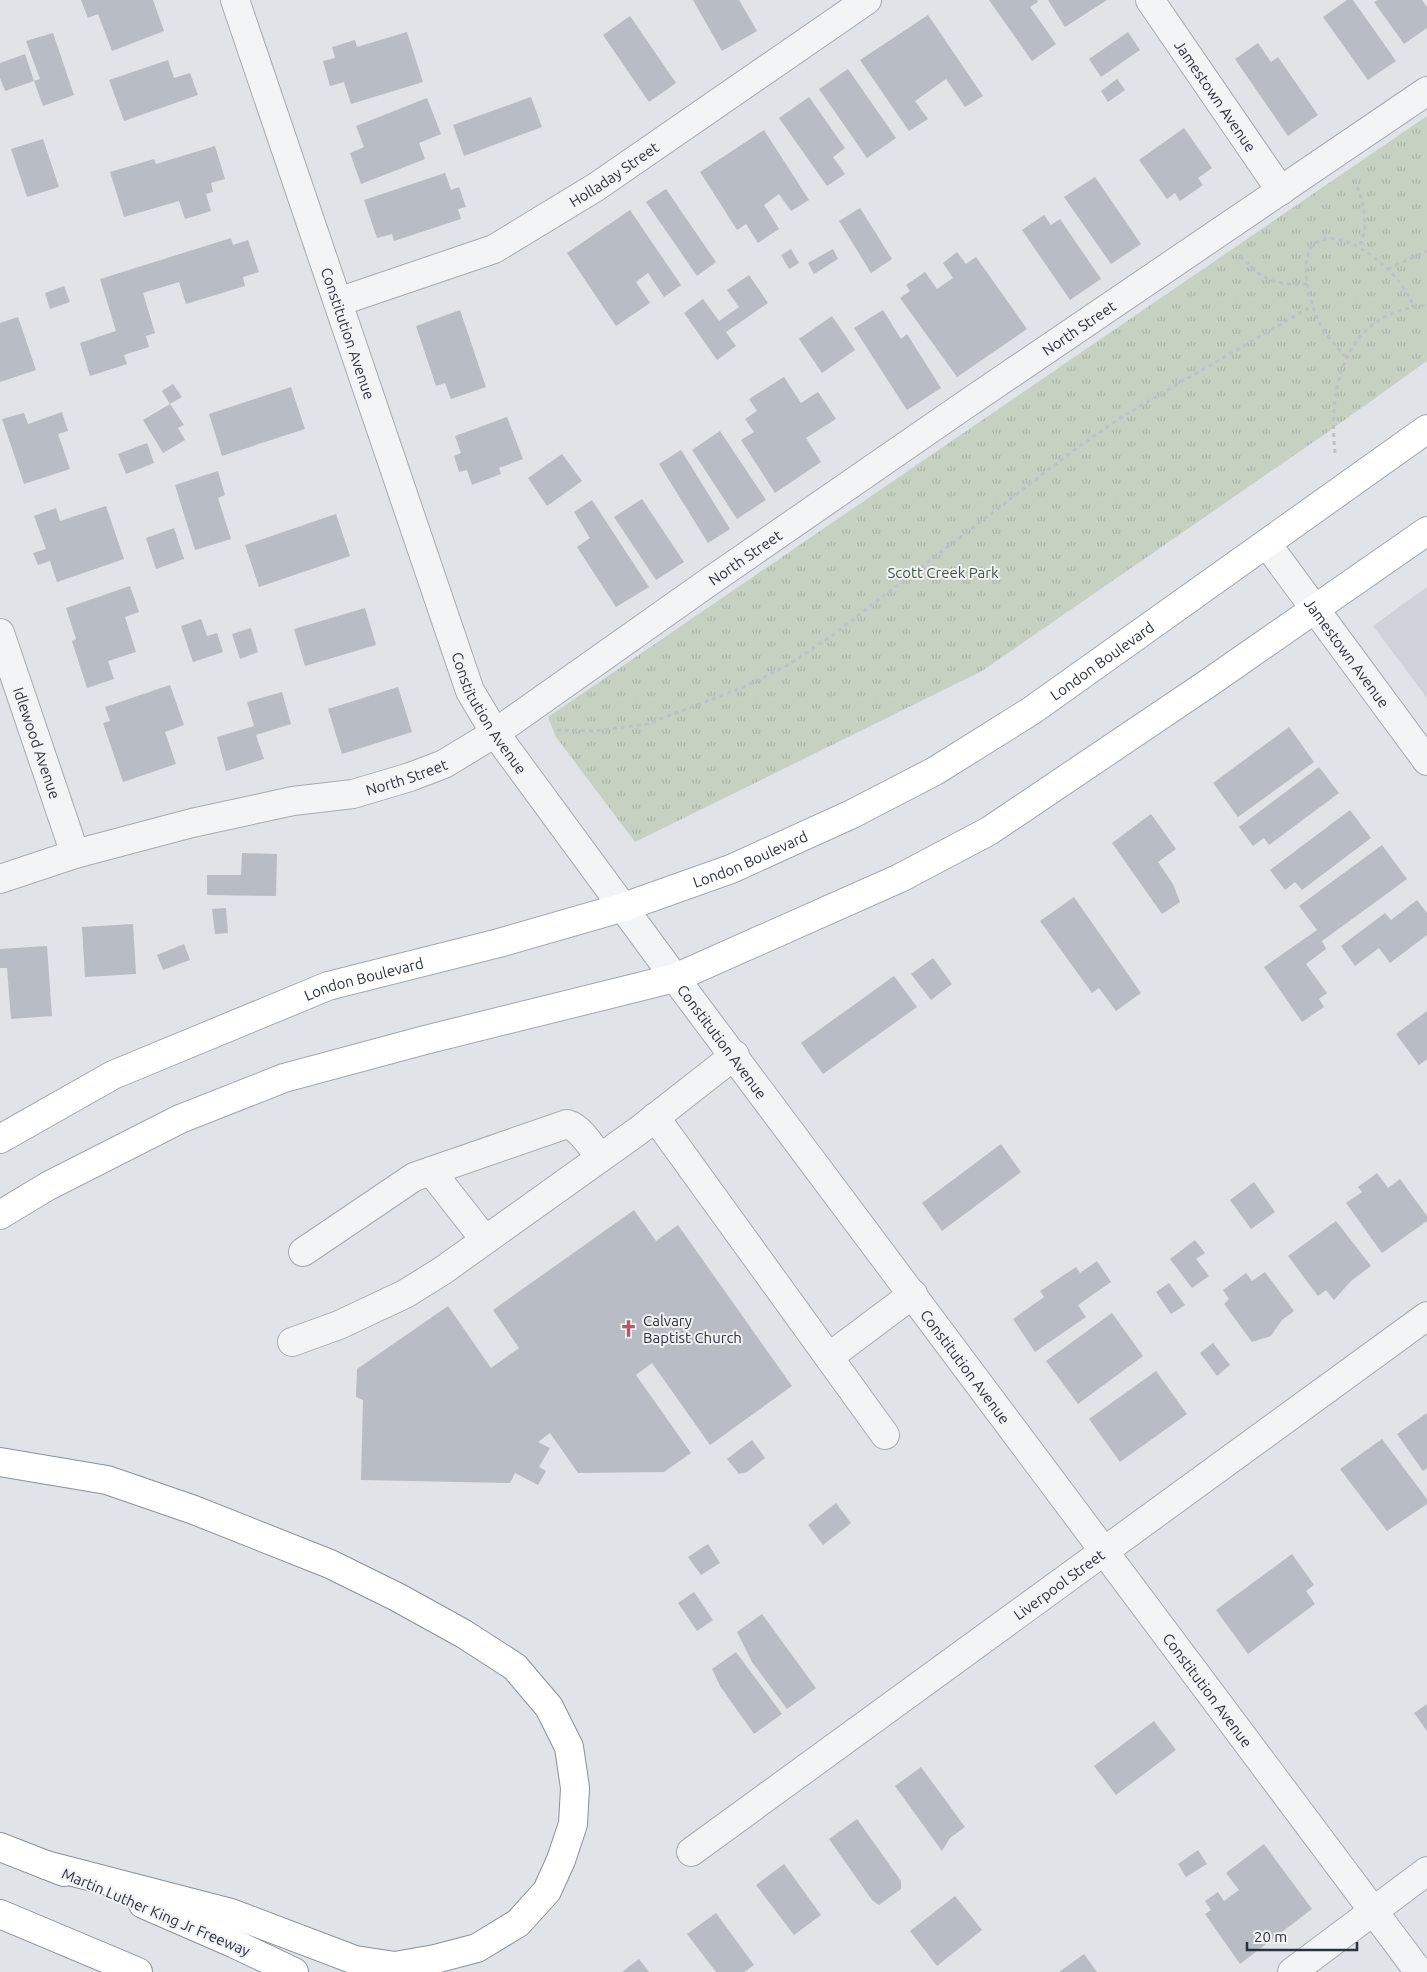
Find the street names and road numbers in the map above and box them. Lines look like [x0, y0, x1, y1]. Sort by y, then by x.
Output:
street label: Jamestown Avenue [1171, 37, 1260, 155]
street label: Holladay Street [566, 138, 662, 210]
street label: Constitution Avenue [318, 265, 379, 401]
street label: North Street [1039, 297, 1119, 359]
street label: North Street [705, 526, 785, 588]
street label: Jamestown Avenue [1301, 595, 1393, 711]
street label: London Boulevard [1047, 618, 1157, 703]
street label: Constitution Avenue [449, 650, 530, 777]
street label: Idlewood Avenue [10, 685, 64, 801]
street label: North Street [364, 755, 450, 798]
street label: London Boulevard [690, 827, 810, 890]
street label: London Boulevard [302, 954, 425, 1003]
street label: Constitution Avenue [674, 981, 771, 1102]
street label: Constitution Avenue [918, 1306, 1014, 1427]
street label: Liverpool Street [1010, 1545, 1108, 1623]
street label: Constitution Avenue [1160, 1630, 1256, 1750]
street label: Martin Luther King Jr Freeway [59, 1865, 253, 1959]

